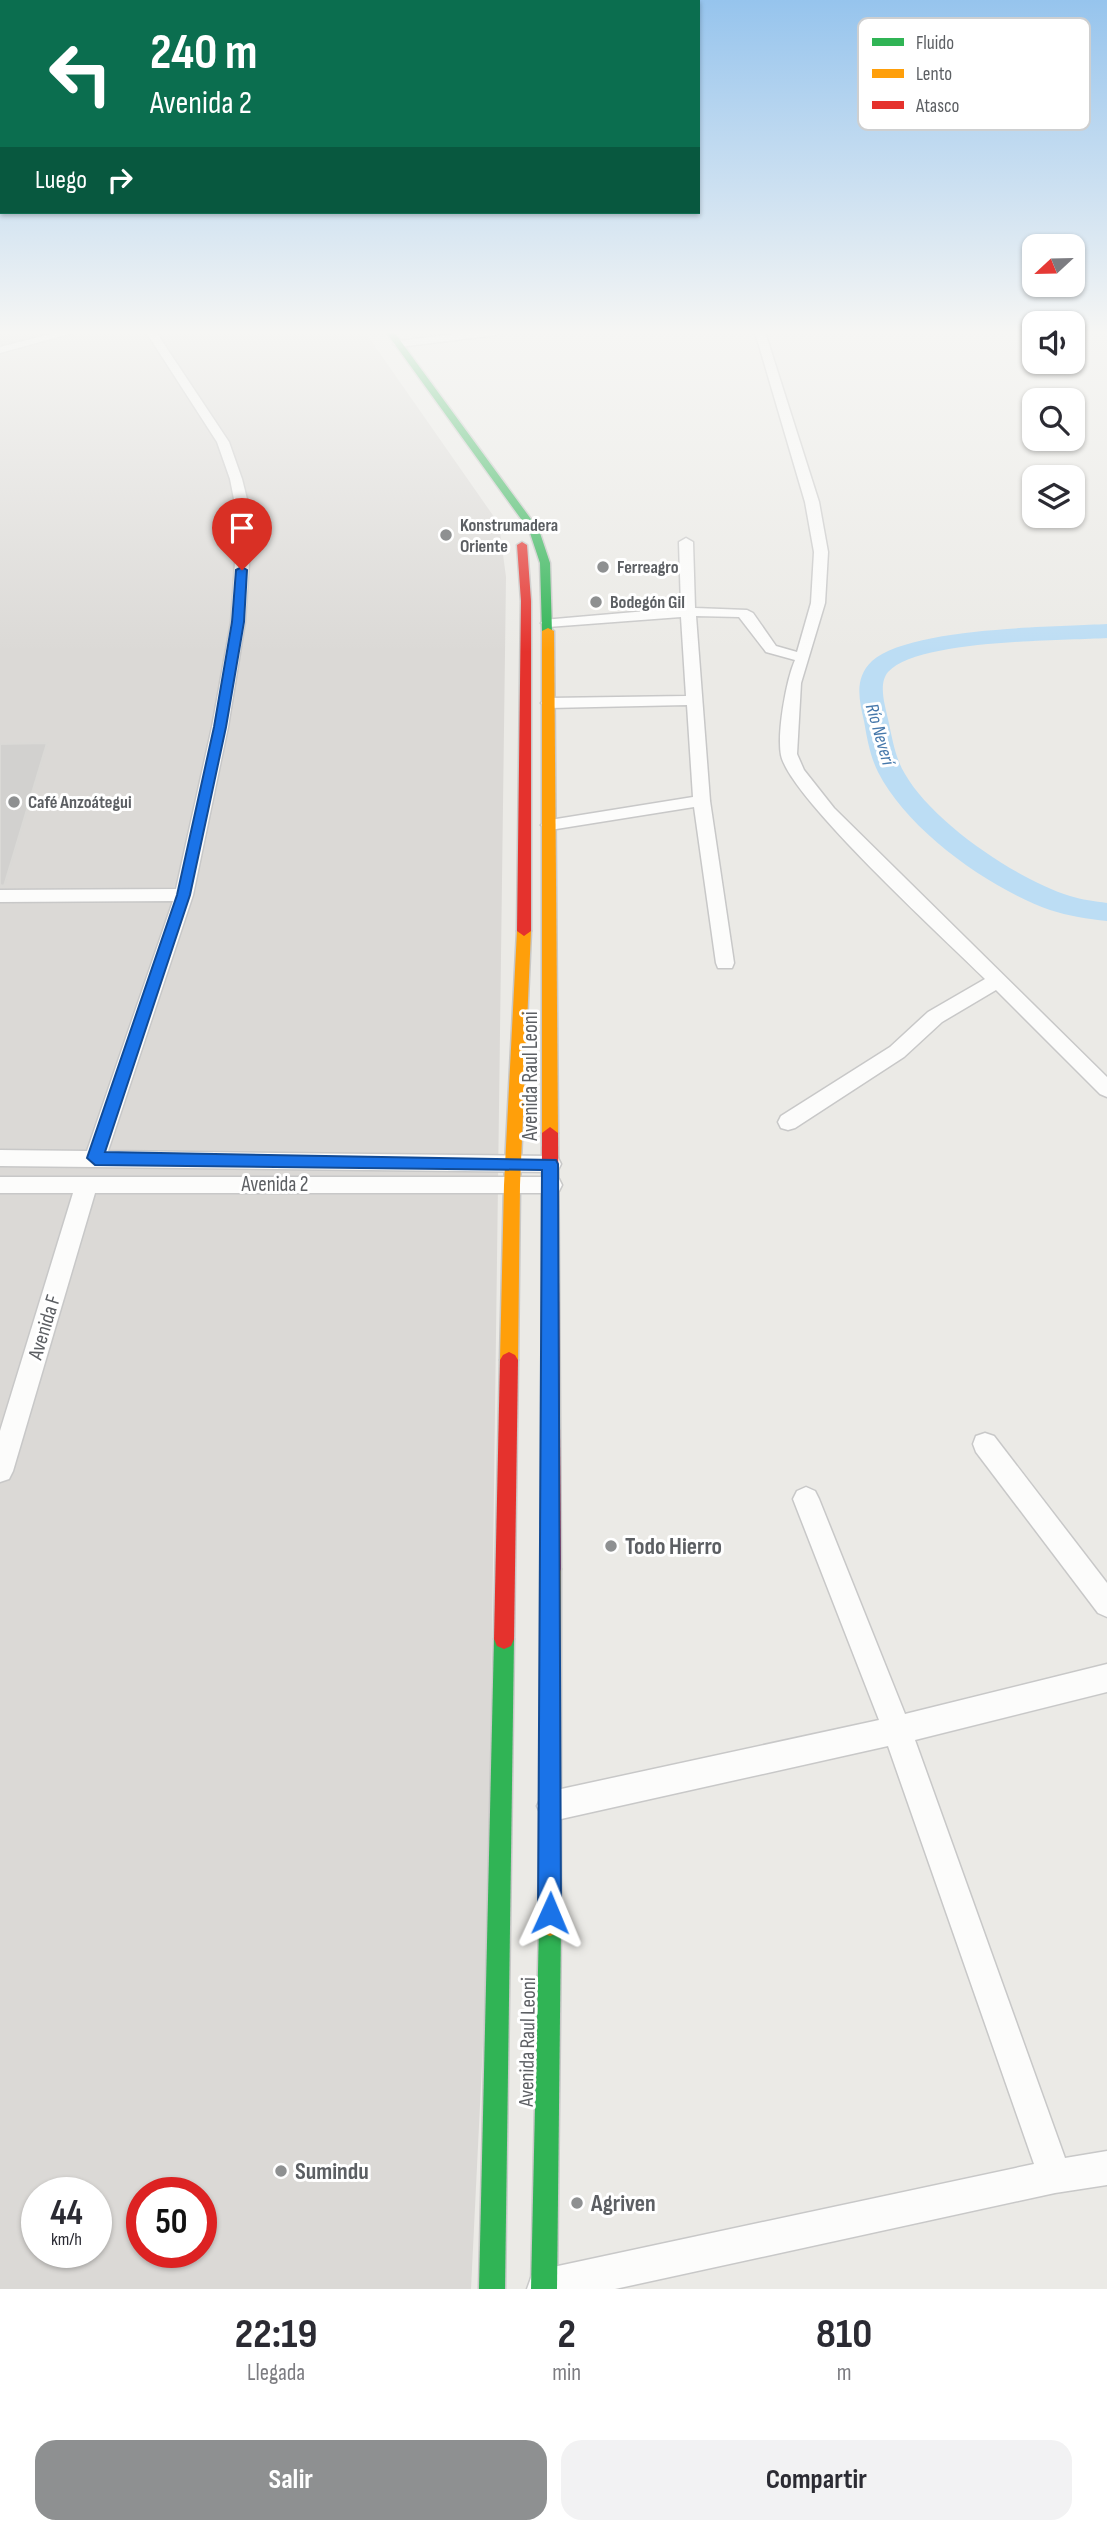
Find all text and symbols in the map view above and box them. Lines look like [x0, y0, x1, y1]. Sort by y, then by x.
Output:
legend [858, 18, 1090, 130]
text: 240 m [150, 24, 258, 83]
icon: left [35, 28, 126, 119]
text: Fluido [916, 32, 954, 55]
text: Lento [916, 63, 952, 86]
text: Avenida 2 [150, 84, 252, 123]
text: Atasco [915, 95, 959, 118]
icon: right [101, 161, 139, 199]
text: Luego [35, 165, 87, 196]
north arrow [1022, 234, 1085, 298]
map controls [1022, 234, 1085, 528]
button: sound [1022, 311, 1085, 374]
button: search [1022, 388, 1085, 451]
button: layers [1022, 465, 1085, 528]
pin [212, 498, 272, 570]
icon: arrive [223, 509, 261, 547]
place label: Konstrumadera Oriente [460, 515, 558, 557]
marker: Konstrumadera Oriente [438, 527, 454, 543]
place label: Ferreagro [617, 557, 679, 578]
marker: Ferreagro [595, 559, 611, 575]
place label: Bodegón Gil [610, 592, 685, 613]
marker: Bodegón Gil [588, 594, 604, 610]
water label: Río Neverí [860, 701, 900, 769]
place label: Café Anzoátegui [28, 792, 132, 813]
marker: Café Anzoátegui [6, 794, 22, 810]
street label: Avenida Raul Leoni [518, 1011, 543, 1142]
street label: Avenida 2 [241, 1172, 308, 1197]
street label: Avenida F [23, 1292, 66, 1364]
place label: Todo Hierro [625, 1532, 722, 1561]
marker: Todo Hierro [603, 1538, 619, 1554]
position arrow [513, 1876, 587, 1950]
street label: Avenida Raul Leoni [514, 1977, 541, 2108]
place label: Sumindu [295, 2157, 369, 2186]
marker: Sumindu [273, 2163, 289, 2179]
speed limit sign: 50 [126, 2177, 217, 2268]
place label: Agriven [590, 2189, 656, 2218]
text: 44 [50, 2192, 83, 2235]
marker: Agriven [569, 2195, 585, 2211]
text: km/h [51, 2229, 82, 2250]
text: 22:19 [235, 2309, 317, 2360]
text: 2 [557, 2309, 576, 2360]
text: 810 [816, 2309, 872, 2360]
text: Llegada [247, 2359, 305, 2387]
text: min [552, 2359, 581, 2387]
text: m [837, 2359, 851, 2387]
button: Salir [35, 2440, 547, 2520]
button: Compartir [561, 2440, 1072, 2520]

